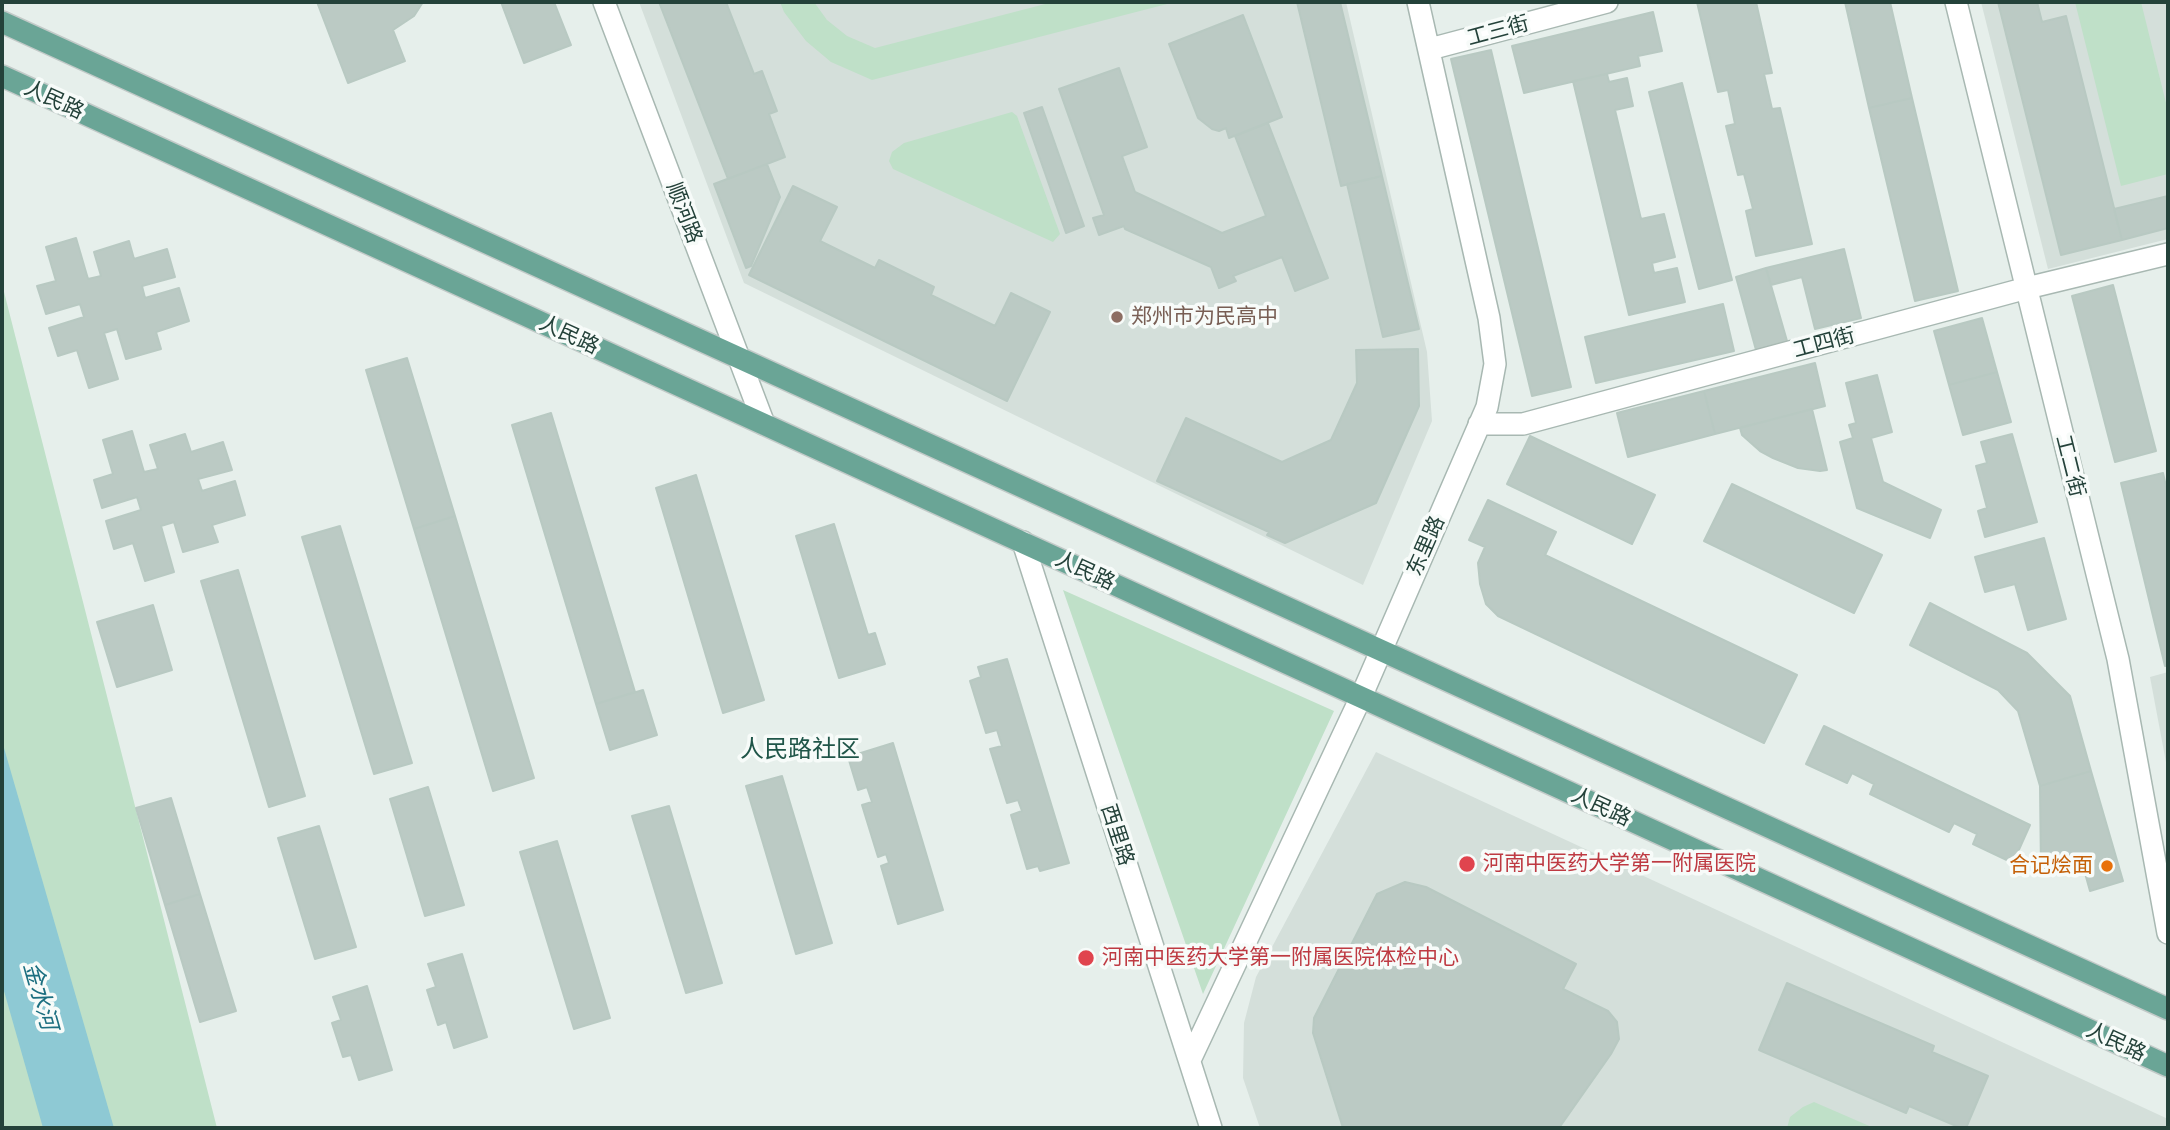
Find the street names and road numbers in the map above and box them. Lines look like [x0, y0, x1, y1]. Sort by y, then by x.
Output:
street label: 工三街 [1464, 11, 1532, 51]
street label: 人民路 [20, 75, 88, 125]
street label: 顺河路 [661, 179, 707, 247]
street label: 人民路 [535, 310, 603, 360]
street label: 工四街 [1790, 323, 1858, 363]
street label: 工二街 [2050, 432, 2090, 500]
street label: 东里路 [1402, 512, 1450, 580]
street label: 人民路 [1051, 546, 1119, 596]
street label: 人民路 [1567, 782, 1635, 832]
street label: 西里路 [1095, 801, 1139, 869]
street label: 人民路 [2082, 1017, 2150, 1067]

